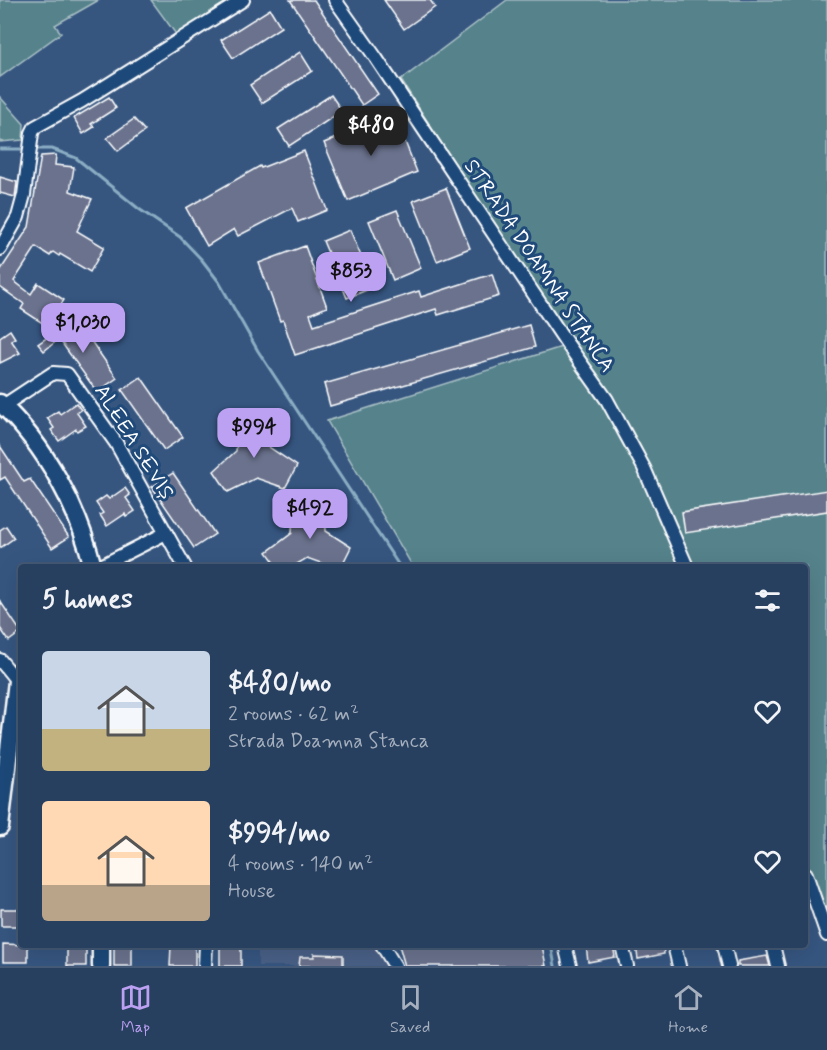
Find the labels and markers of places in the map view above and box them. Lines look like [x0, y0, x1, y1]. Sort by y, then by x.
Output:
pin: $480 [335, 106, 407, 157]
pin: $853 [315, 252, 387, 303]
pin: $1,030 [34, 303, 132, 354]
pin: $994 [218, 408, 290, 459]
pin: $492 [274, 489, 346, 540]

